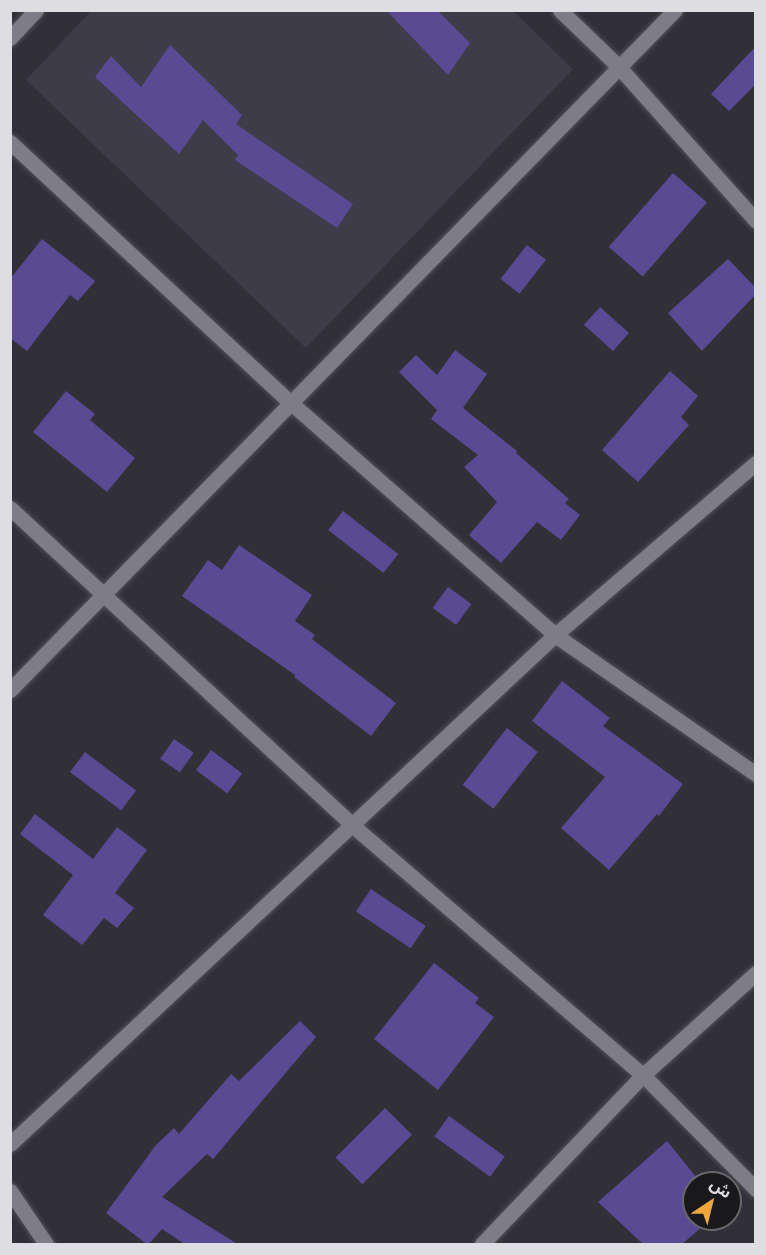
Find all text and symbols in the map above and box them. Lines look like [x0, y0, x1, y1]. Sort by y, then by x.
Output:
north arrow [682, 1171, 742, 1231]
text: ش [707, 1174, 735, 1202]

